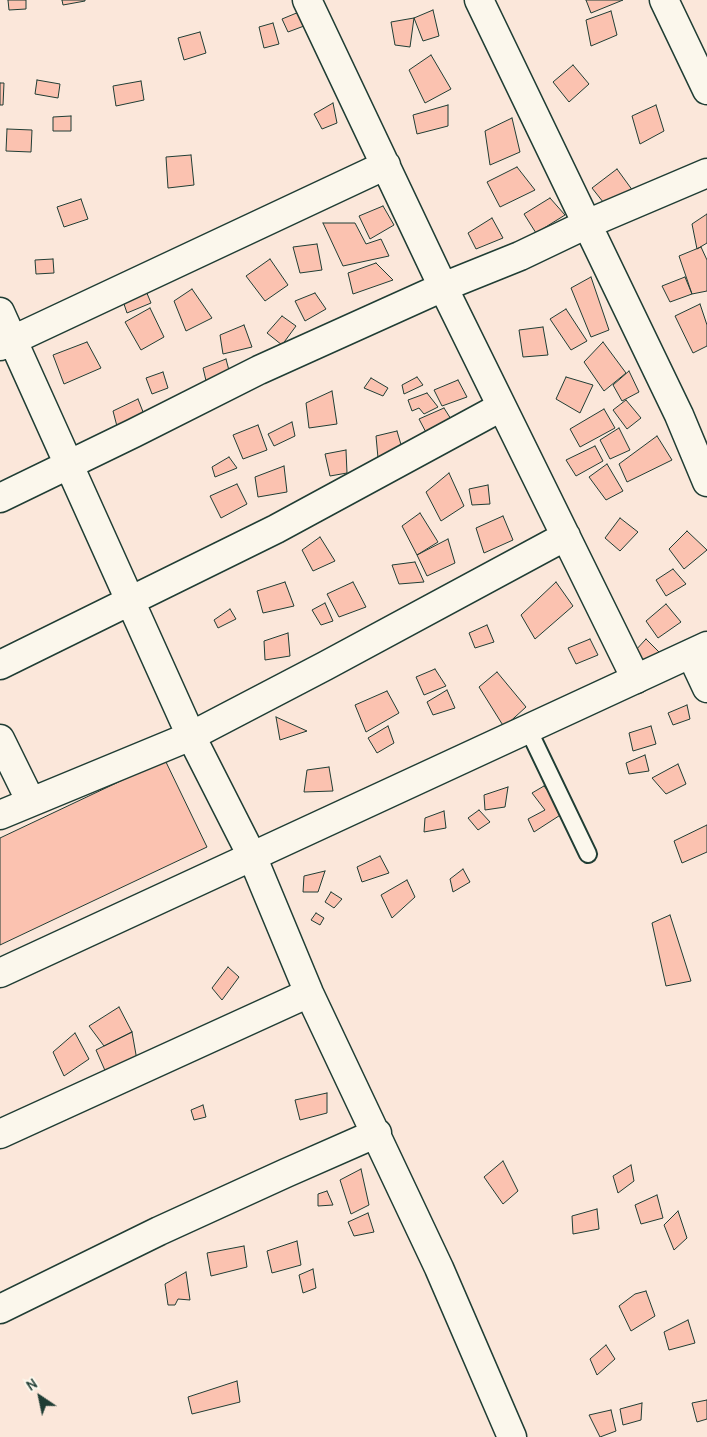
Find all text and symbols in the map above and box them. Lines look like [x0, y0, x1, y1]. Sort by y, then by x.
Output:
north arrow [15, 1372, 65, 1422]
text: N [23, 1374, 41, 1395]

